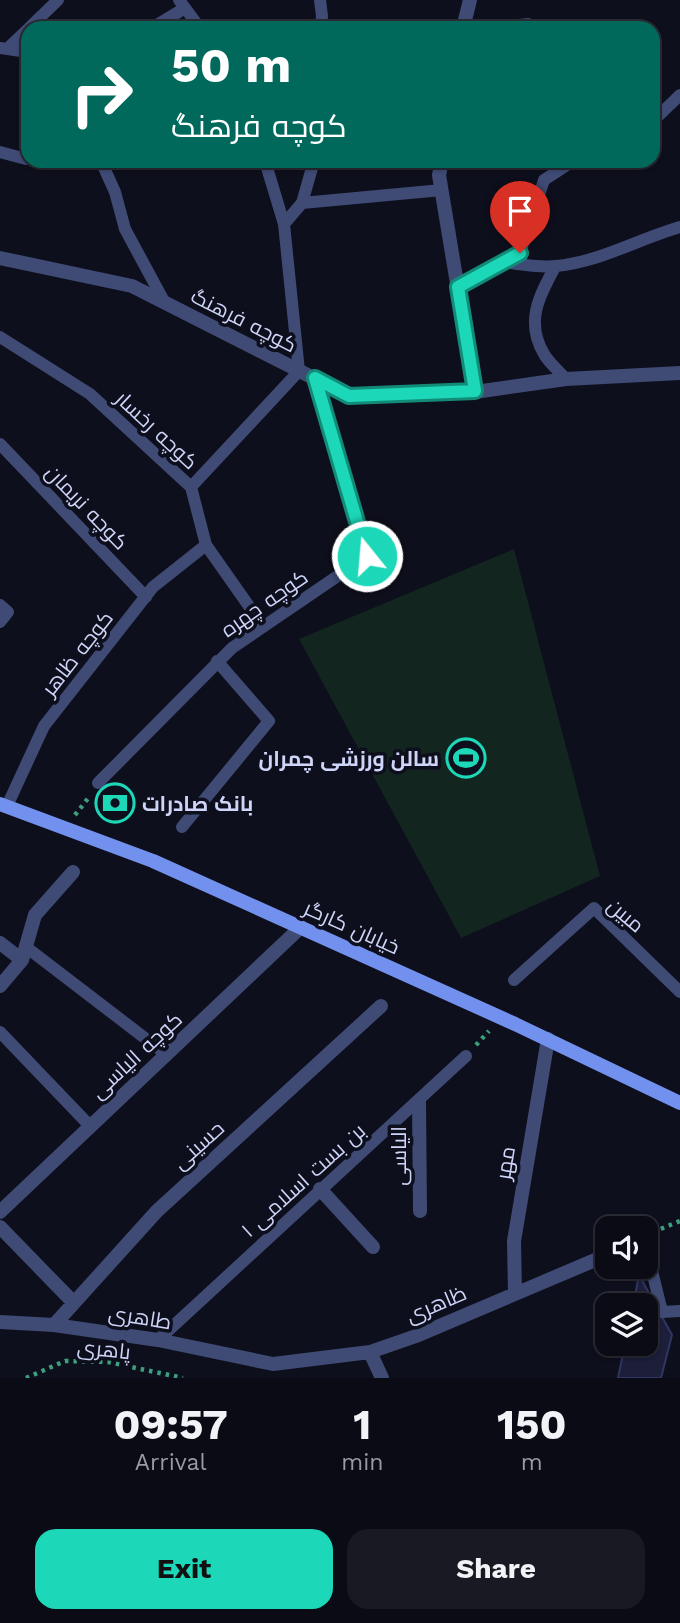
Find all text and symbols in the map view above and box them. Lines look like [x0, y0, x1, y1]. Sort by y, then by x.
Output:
text: 50 m [171, 36, 291, 94]
icon: right [56, 49, 147, 140]
text: کوچه فرهنگ [171, 107, 347, 145]
pin [490, 181, 550, 253]
icon: arrive [501, 192, 539, 230]
street label: کوچه فرهنگ [186, 283, 301, 359]
street label: کوچه رخسار [109, 385, 203, 476]
street label: کوچه نریمان [39, 459, 134, 556]
position arrow [330, 519, 404, 593]
street label: کوچه چهره [216, 564, 313, 644]
street label: کوچه ظاهر [35, 605, 120, 703]
sports icon: سالن ورزشی چمران [445, 737, 487, 779]
place label: سالن ورزشی چمران [259, 746, 439, 774]
bank icon: بانک صادرات [94, 782, 136, 824]
place label: بانک صادرات [142, 791, 253, 816]
street label: مبین [602, 892, 650, 938]
street label: خیابان کارگر [299, 894, 404, 960]
street label: کوچه الیاسی [85, 1006, 188, 1105]
street label: حسینی [167, 1115, 230, 1175]
street label: بن بست اسلامی ۱ [236, 1118, 371, 1243]
street label: الیاسی [386, 1126, 412, 1186]
street label: مهر [490, 1144, 521, 1183]
map controls [595, 1216, 658, 1356]
button: sound [595, 1216, 658, 1279]
street label: ظاهری [402, 1280, 471, 1329]
button: layers [595, 1293, 658, 1356]
street label: طاهری [106, 1300, 173, 1335]
street label: پاهری [76, 1334, 132, 1366]
text: 09:57 [113, 1400, 228, 1449]
text: 1 [353, 1400, 371, 1449]
text: 150 [497, 1400, 567, 1449]
text: Arrival [135, 1449, 207, 1476]
text: min [341, 1449, 384, 1476]
text: m [521, 1449, 543, 1476]
button: Exit [35, 1529, 333, 1609]
button: Share [347, 1529, 645, 1609]

